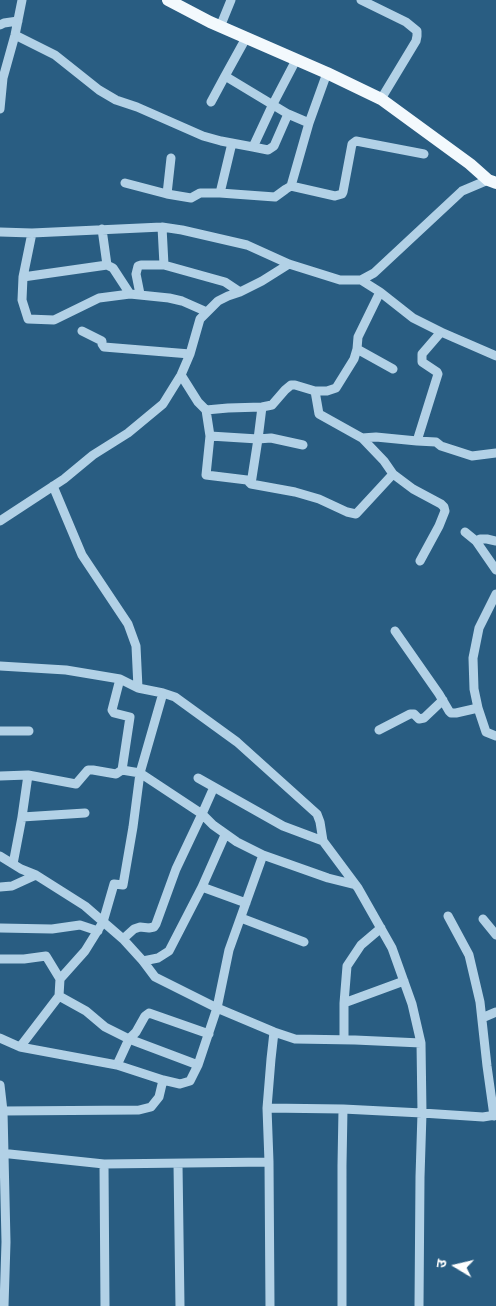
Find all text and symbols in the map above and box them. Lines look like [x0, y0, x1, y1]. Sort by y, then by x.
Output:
north arrow [431, 1241, 481, 1291]
text: उ [433, 1258, 450, 1269]

